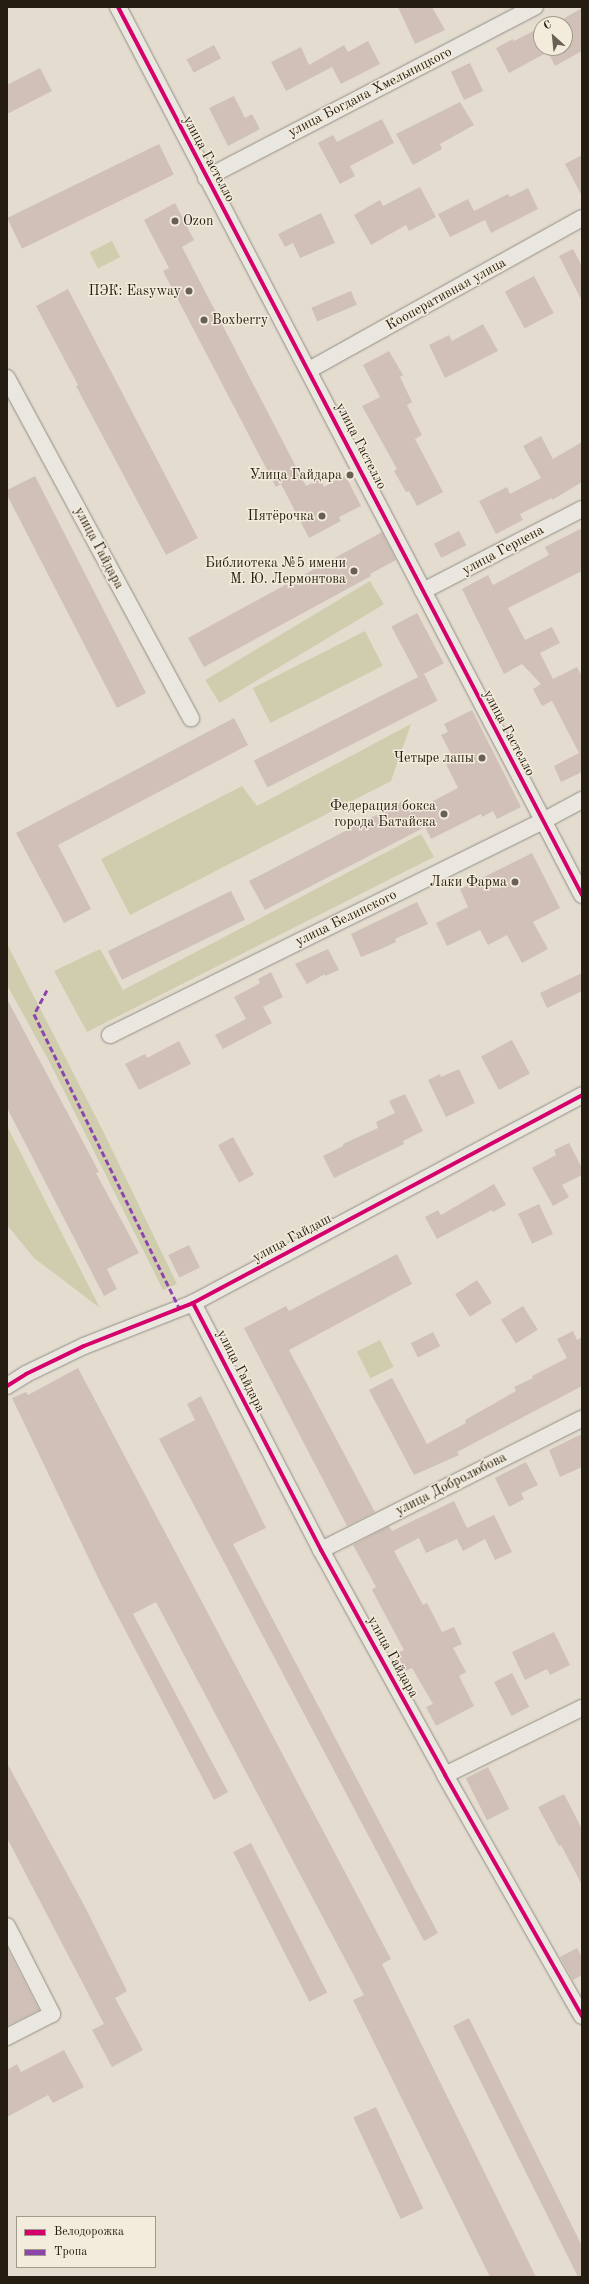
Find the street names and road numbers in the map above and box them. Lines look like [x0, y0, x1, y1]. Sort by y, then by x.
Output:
street label: улица Богдана Хмельницкого [285, 43, 455, 141]
street label: улица Гастелло [179, 113, 239, 205]
street label: Кооперативная улица [383, 254, 509, 334]
street label: улица Гастелло [332, 400, 390, 492]
street label: улица Гайдара [70, 504, 128, 592]
street label: улица Герцена [459, 521, 547, 579]
street label: улица Гастелло [479, 687, 539, 779]
street label: улица Белинского [293, 886, 399, 950]
street label: улица Гайдаш [250, 1210, 334, 1266]
street label: улица Гайдара [213, 1327, 269, 1415]
street label: улица Добролюбова [393, 1449, 509, 1519]
street label: улица Гайдара [364, 1613, 422, 1701]

